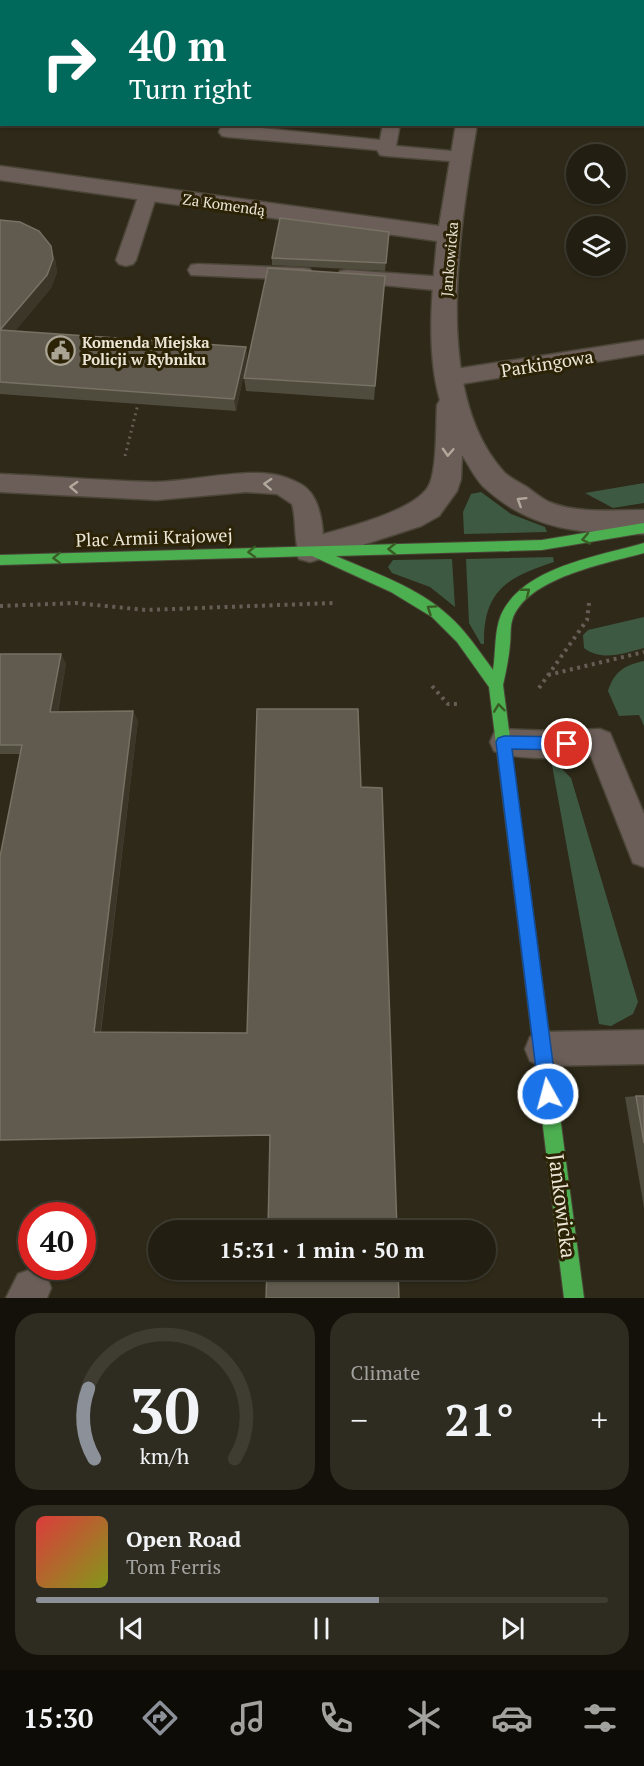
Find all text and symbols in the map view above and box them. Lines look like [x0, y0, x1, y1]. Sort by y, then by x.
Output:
text: 40 m [129, 17, 227, 73]
icon: right [30, 24, 108, 102]
text: Turn right [129, 71, 252, 107]
map controls [566, 144, 626, 276]
button: search [566, 144, 626, 204]
street label: Za Komendą [182, 188, 267, 220]
button: layers [566, 216, 626, 276]
street label: Jankowicka [436, 220, 462, 297]
place label: Komenda Miejska Policji w Rybniku [82, 332, 210, 369]
public building icon: Komenda Miejska Policji w Rybniku [45, 335, 77, 367]
street label: Parkingowa [499, 344, 595, 382]
one-way arrow [441, 448, 454, 457]
one-way arrow [264, 478, 273, 491]
one-way arrow [69, 480, 78, 493]
one-way arrow [517, 497, 528, 508]
street label: Plac Armii Krajowej [75, 522, 233, 552]
one-way arrow [582, 532, 591, 544]
one-way arrow [387, 542, 396, 555]
one-way arrow [247, 545, 256, 558]
one-way arrow [52, 552, 61, 565]
one-way arrow [519, 588, 530, 599]
one-way arrow [426, 605, 437, 616]
one-way arrow [494, 703, 506, 712]
pin [541, 718, 592, 769]
icon: arrive [550, 727, 583, 760]
position arrow [516, 1062, 580, 1126]
street label: Jankowicka [543, 1152, 583, 1260]
speed limit sign: 40 [18, 1202, 96, 1280]
text: 15:31 · 1 min · 50 m [219, 1235, 425, 1264]
text: Climate [351, 1359, 420, 1386]
text: 30 [129, 1368, 200, 1451]
text: 21° [445, 1389, 514, 1449]
text: − [351, 1398, 368, 1441]
text: + [590, 1398, 608, 1441]
text: km/h [140, 1442, 190, 1470]
text: Open Road [126, 1524, 241, 1553]
text: Tom Ferris [126, 1553, 221, 1580]
icon: previous [115, 1612, 148, 1645]
icon: pause [305, 1612, 338, 1645]
icon: next [496, 1612, 529, 1645]
icon: directions [139, 1697, 181, 1739]
icon: music [227, 1697, 269, 1739]
icon: phone [315, 1697, 357, 1739]
icon: climate [403, 1697, 445, 1739]
icon: car [491, 1697, 533, 1739]
icon: filters [579, 1697, 621, 1739]
text: 15:30 [23, 1700, 93, 1736]

